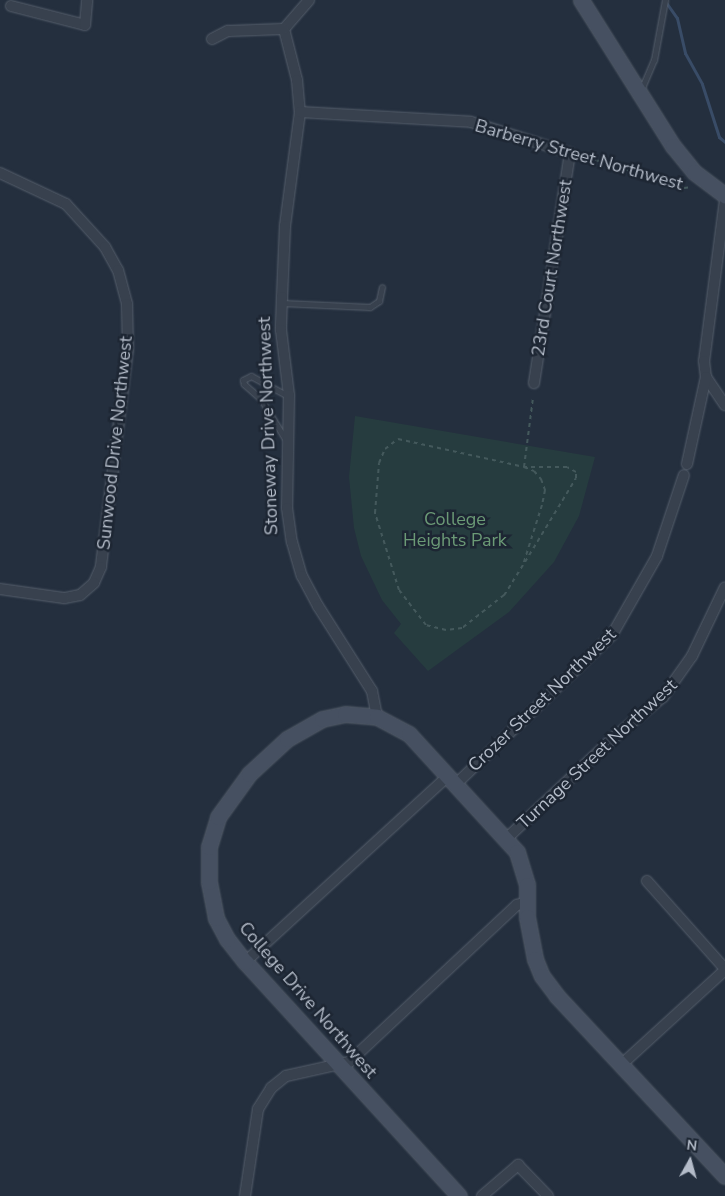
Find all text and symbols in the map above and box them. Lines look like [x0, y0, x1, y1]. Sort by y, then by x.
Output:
street label: Barberry Street Northwest [472, 115, 686, 195]
street label: 23rd Court Northwest [527, 178, 577, 358]
street label: Stoneway Drive Northwest [253, 316, 283, 536]
street label: Sunwood Drive Northwest [93, 335, 137, 551]
park label: College Heights Park [403, 509, 507, 552]
street label: Crozer Street Northwest [464, 624, 620, 776]
street label: Turnage Street Northwest [513, 674, 681, 834]
street label: College Drive Northwest [234, 918, 382, 1082]
north arrow [665, 1136, 715, 1186]
text: N [686, 1136, 698, 1156]

